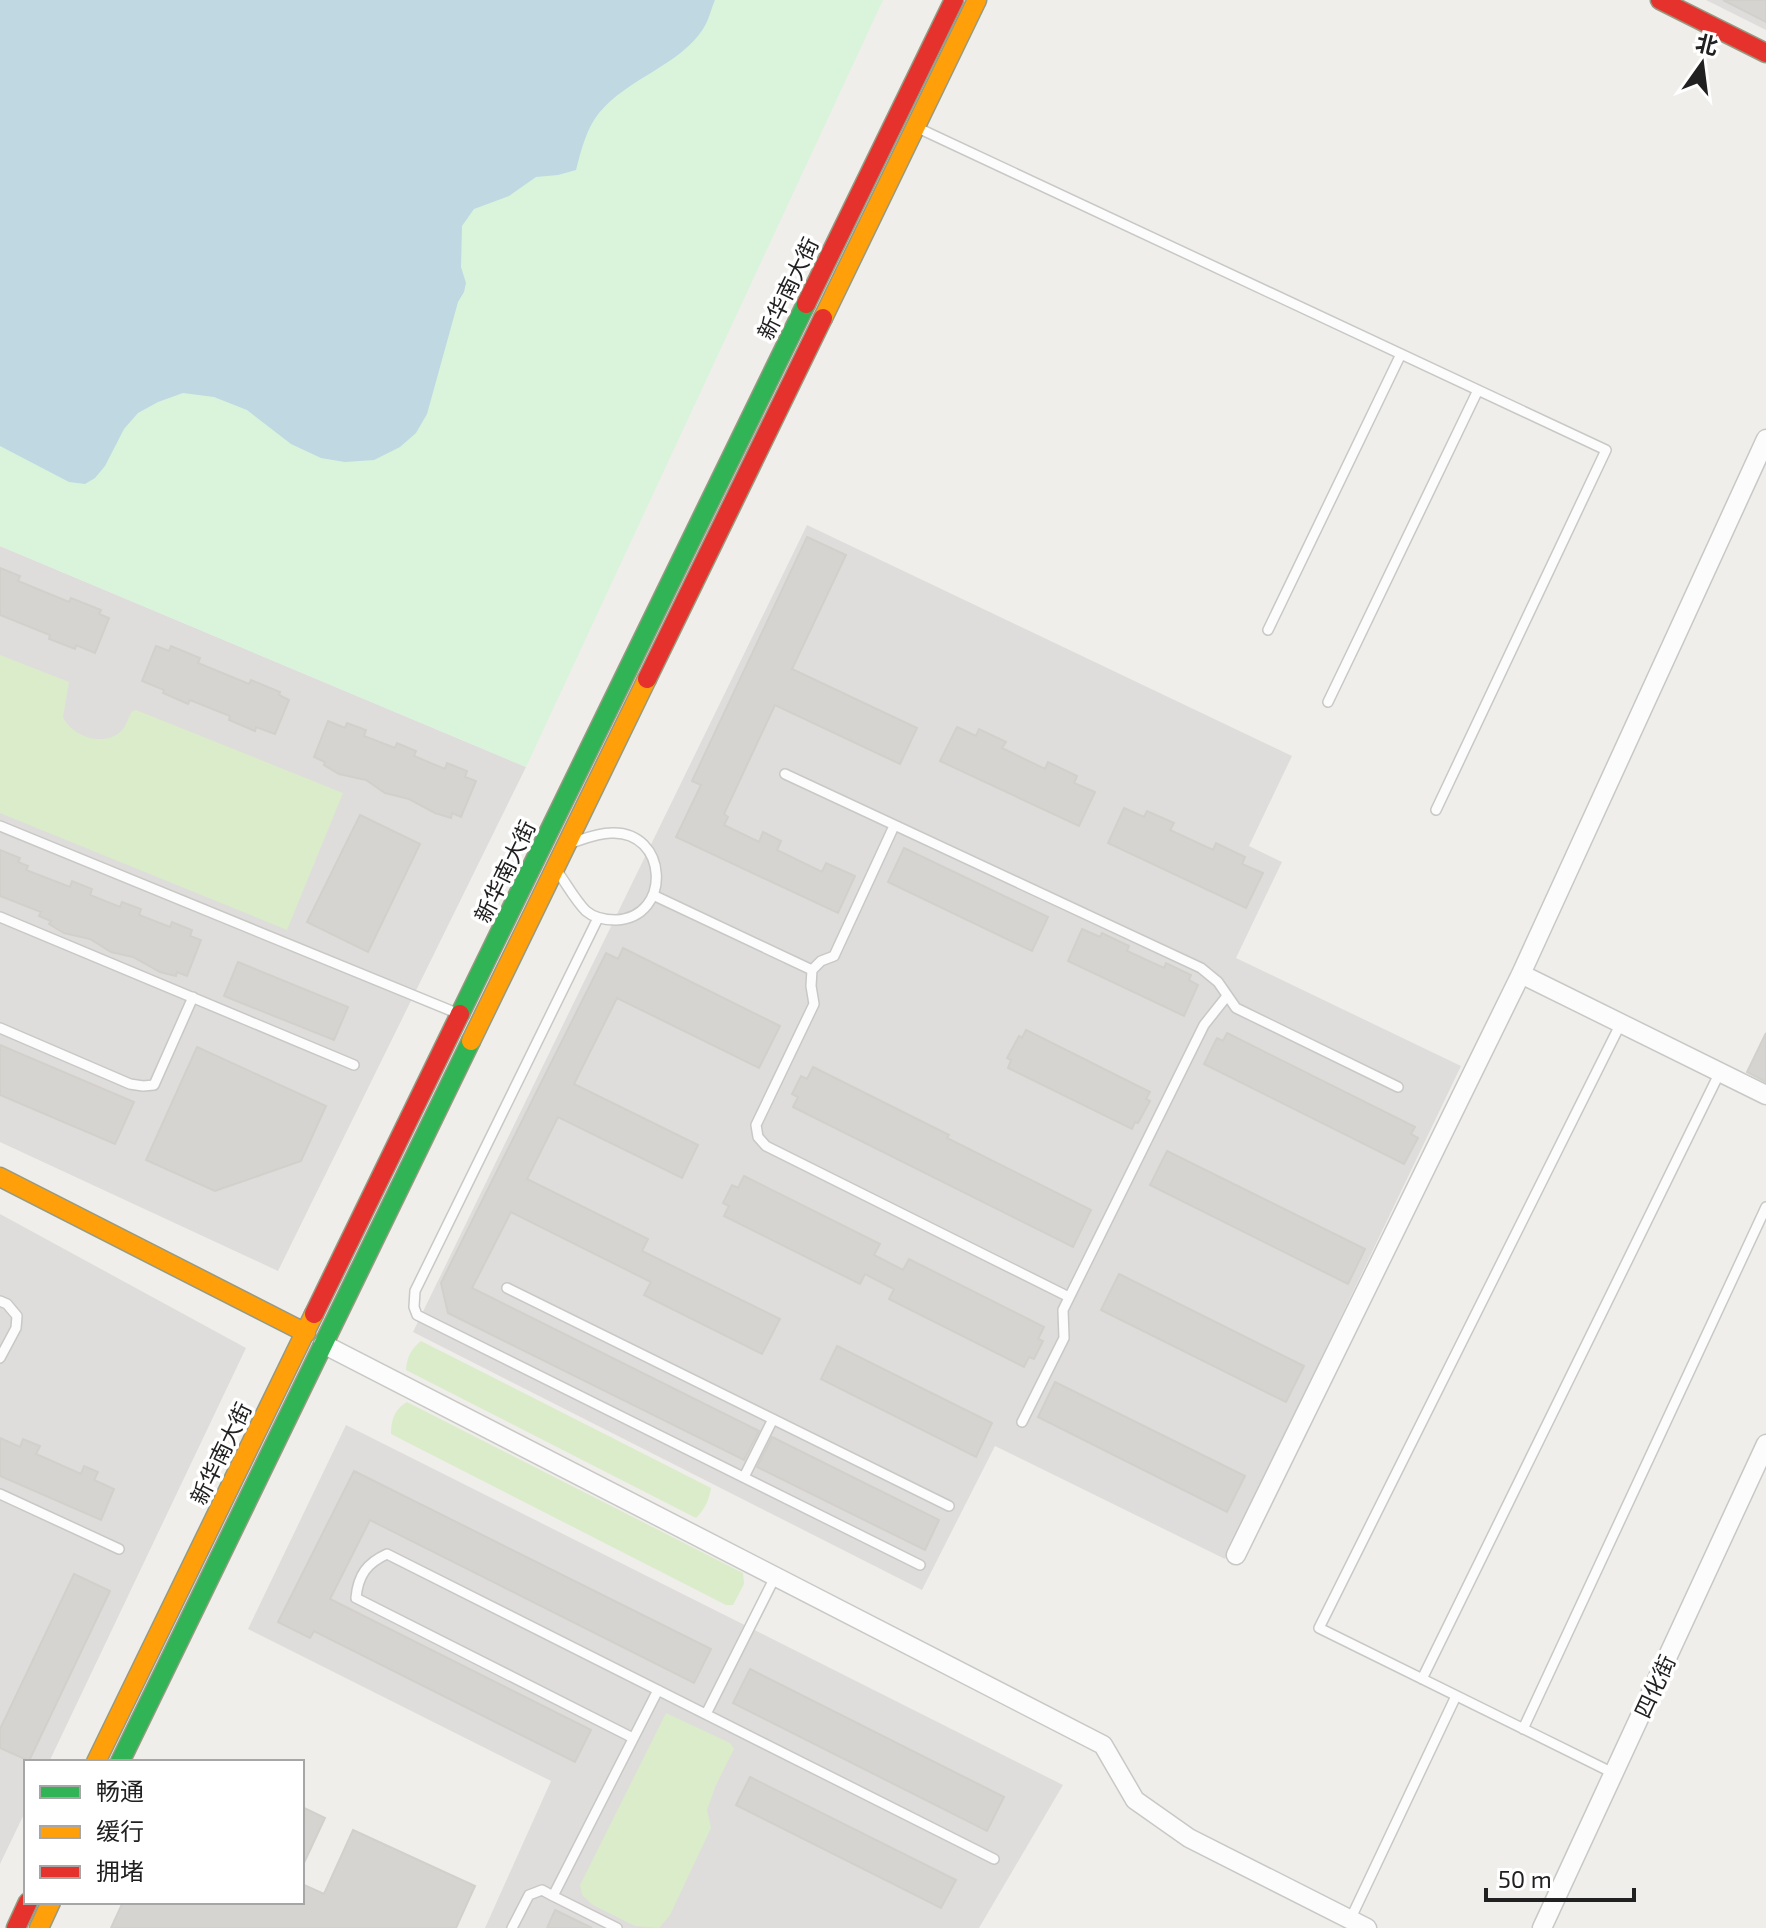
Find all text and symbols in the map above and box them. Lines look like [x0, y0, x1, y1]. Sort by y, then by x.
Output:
north arrow [1662, 24, 1742, 104]
text: 北 [1693, 28, 1721, 59]
street label: 新华南大街 [751, 233, 823, 343]
street label: 新华南大街 [468, 816, 540, 926]
street label: 新华南大街 [184, 1398, 256, 1508]
street label: 四化街 [1628, 1651, 1680, 1721]
legend [24, 1760, 304, 1904]
text: 畅通 [96, 1776, 144, 1805]
text: 缓行 [96, 1816, 144, 1845]
scale bar [1486, 1852, 1634, 1902]
text: 拥堵 [96, 1856, 144, 1885]
text: 50 m [1498, 1864, 1552, 1893]

